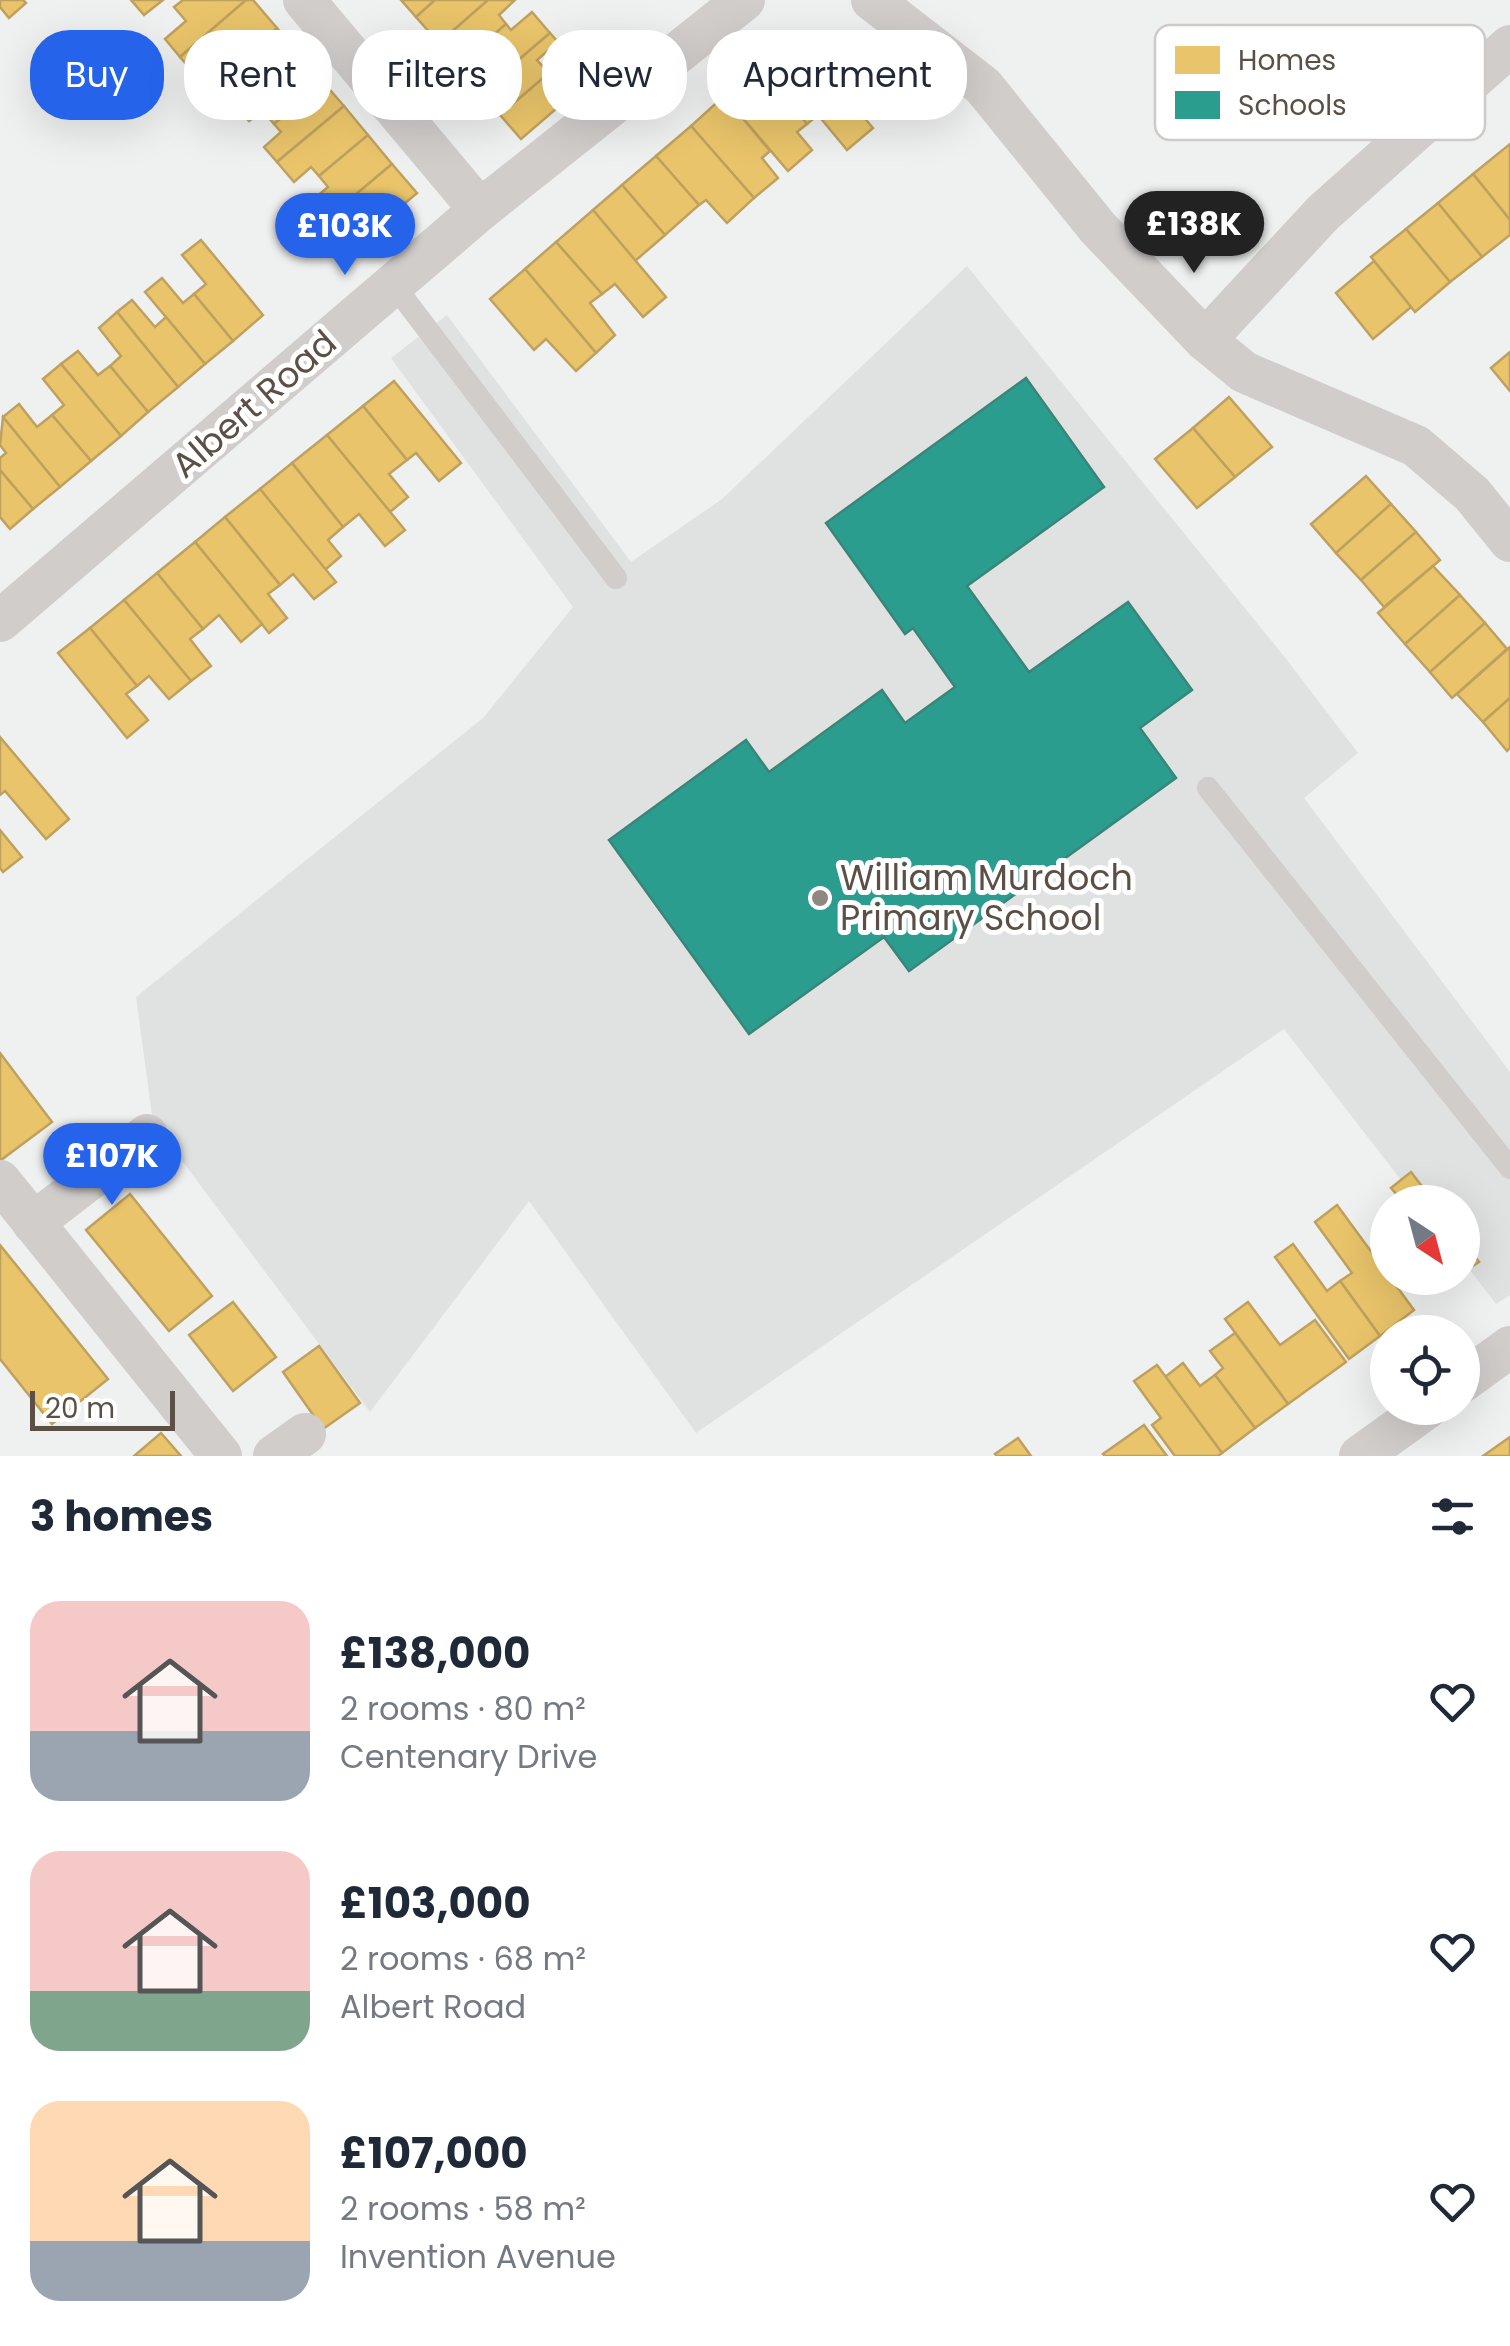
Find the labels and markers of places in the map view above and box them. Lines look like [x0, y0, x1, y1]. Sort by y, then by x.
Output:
pin: £138K [1124, 191, 1264, 276]
pin: £103K [275, 193, 415, 278]
place label: William Murdoch Primary School [840, 853, 1133, 942]
marker: William Murdoch Primary School [809, 887, 831, 909]
pin: £107K [42, 1123, 182, 1208]

